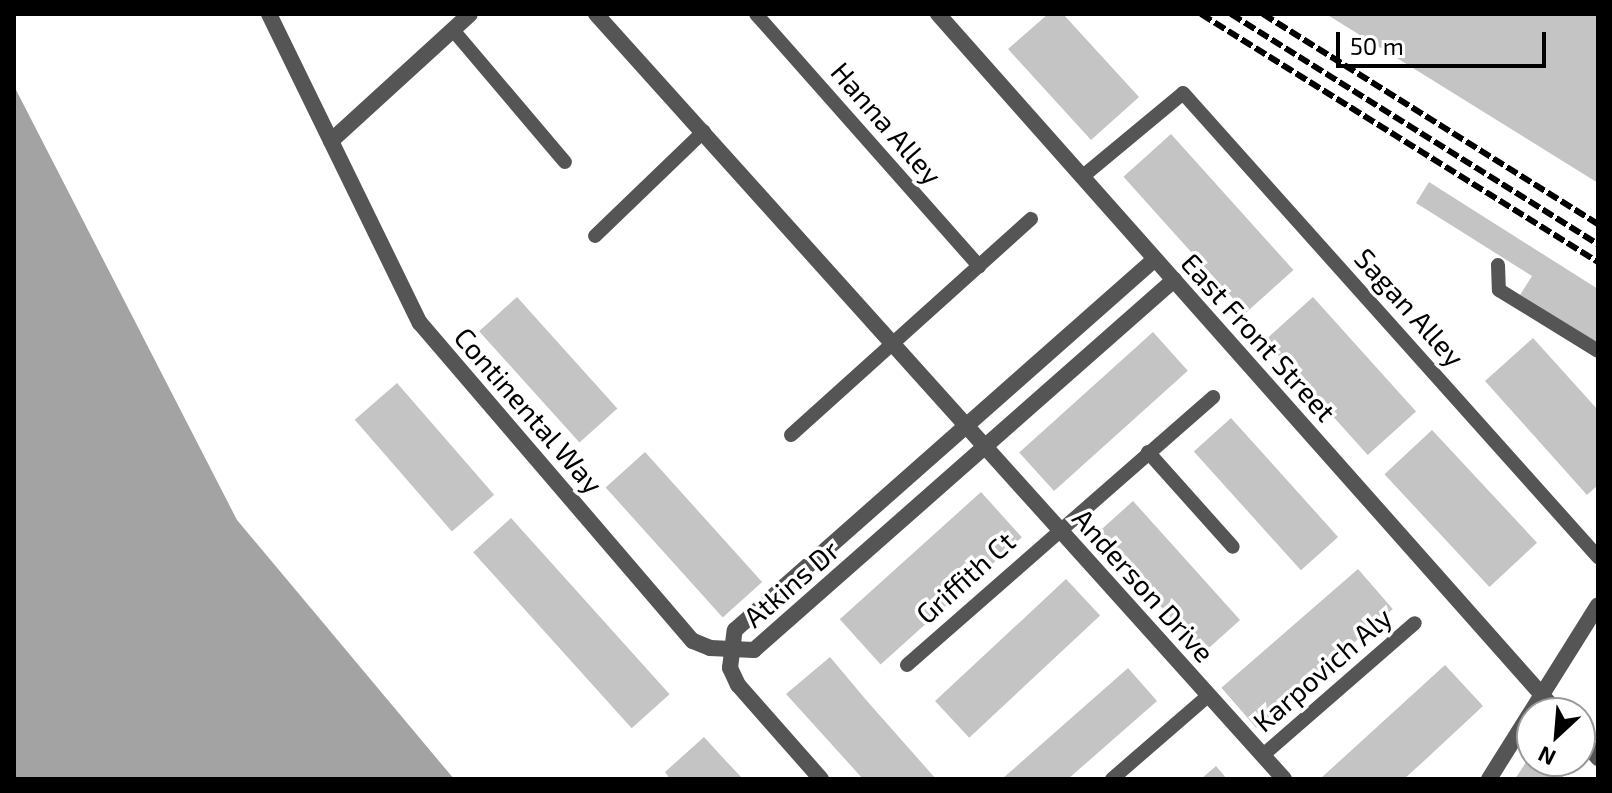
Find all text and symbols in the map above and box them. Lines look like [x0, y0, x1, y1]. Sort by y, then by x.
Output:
scale bar [1340, 16, 1550, 66]
text: 50 m [1350, 31, 1404, 60]
street label: Hanna Alley [824, 55, 950, 191]
street label: Sagan Alley [1348, 241, 1472, 373]
street label: East Front Street [1175, 246, 1343, 428]
street label: Continental Way [447, 320, 611, 500]
street label: Anderson Drive [1066, 501, 1222, 669]
street label: Griffith Ct [909, 524, 1021, 630]
street label: Atkins Dr [736, 532, 846, 634]
street label: Karpovich Aly [1246, 600, 1398, 738]
north arrow [1516, 697, 1596, 777]
text: N [1534, 742, 1559, 772]

